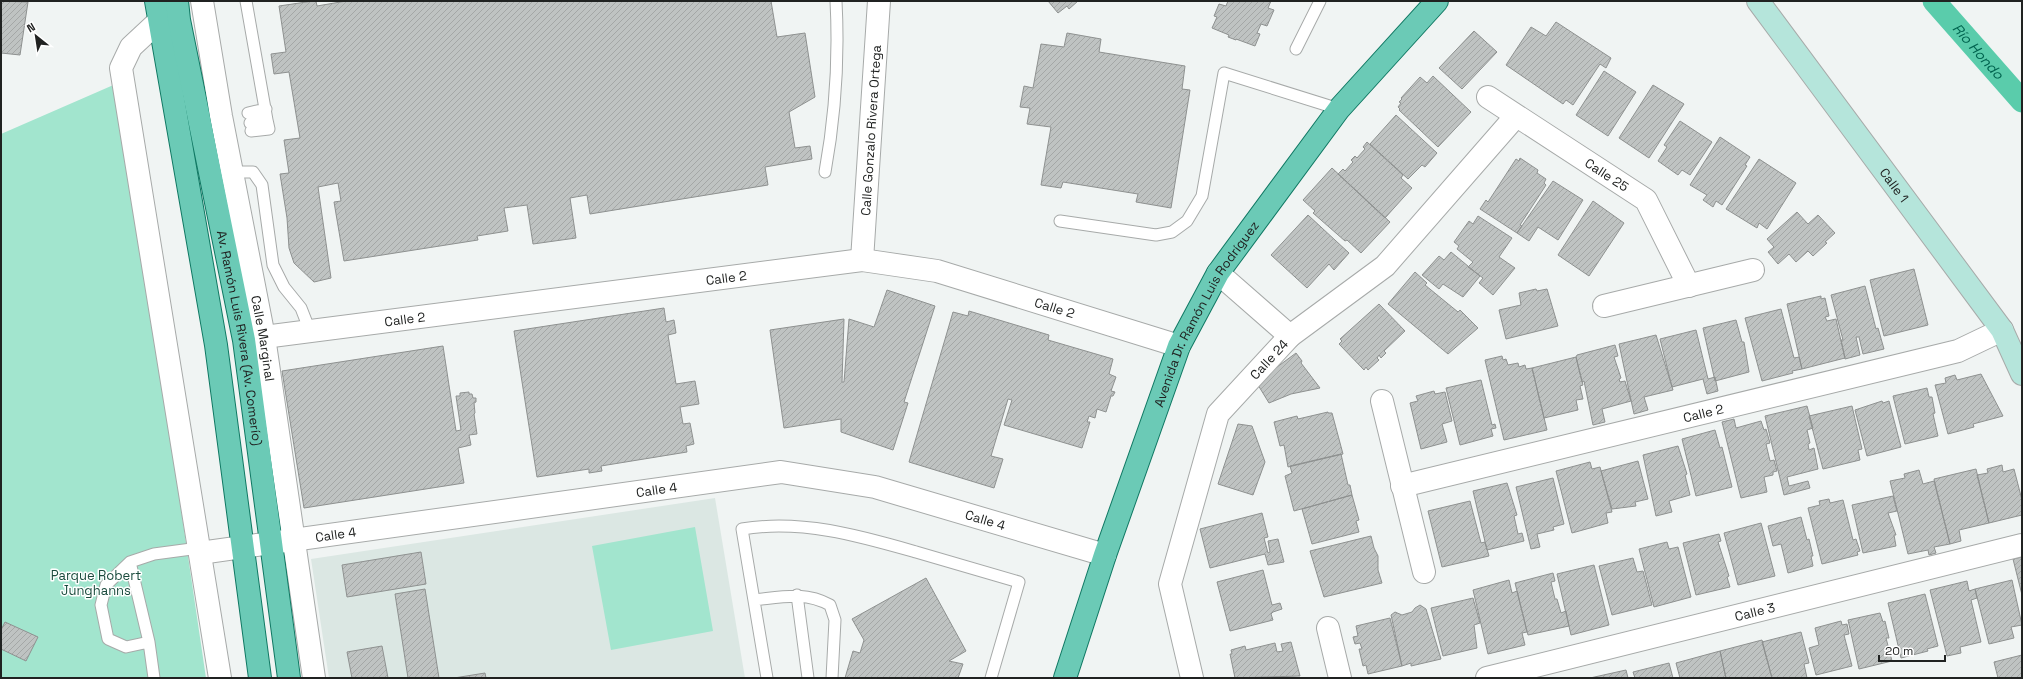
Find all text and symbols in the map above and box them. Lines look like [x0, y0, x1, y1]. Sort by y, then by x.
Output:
north arrow [16, 16, 56, 56]
text: N [24, 19, 38, 35]
water label: Río Hondo [1949, 20, 2008, 83]
street label: Calle Gonzalo Rivera Ortega [856, 44, 885, 216]
street label: Calle 25 [1582, 154, 1632, 195]
street label: Calle 1 [1876, 164, 1913, 206]
street label: Avenida Dr. Ramón Luis Rodríguez [1150, 217, 1262, 409]
street label: Av. Ramón Luis Rivera (Av. Comerío) [213, 229, 266, 447]
street label: Calle 2 [705, 266, 748, 289]
street label: Calle 2 [1033, 293, 1077, 322]
street label: Calle Marginal [248, 294, 279, 382]
street label: Calle 2 [383, 308, 426, 330]
street label: Calle 24 [1246, 335, 1292, 383]
street label: Calle 2 [1681, 400, 1725, 426]
street label: Calle 4 [635, 478, 678, 501]
street label: Calle 4 [963, 506, 1008, 534]
street label: Calle 4 [314, 523, 357, 545]
park label: Parque Robert Junghanns [51, 567, 141, 599]
street label: Calle 3 [1733, 598, 1777, 625]
scale bar [1879, 637, 1945, 663]
text: 20 m [1885, 643, 1913, 659]

